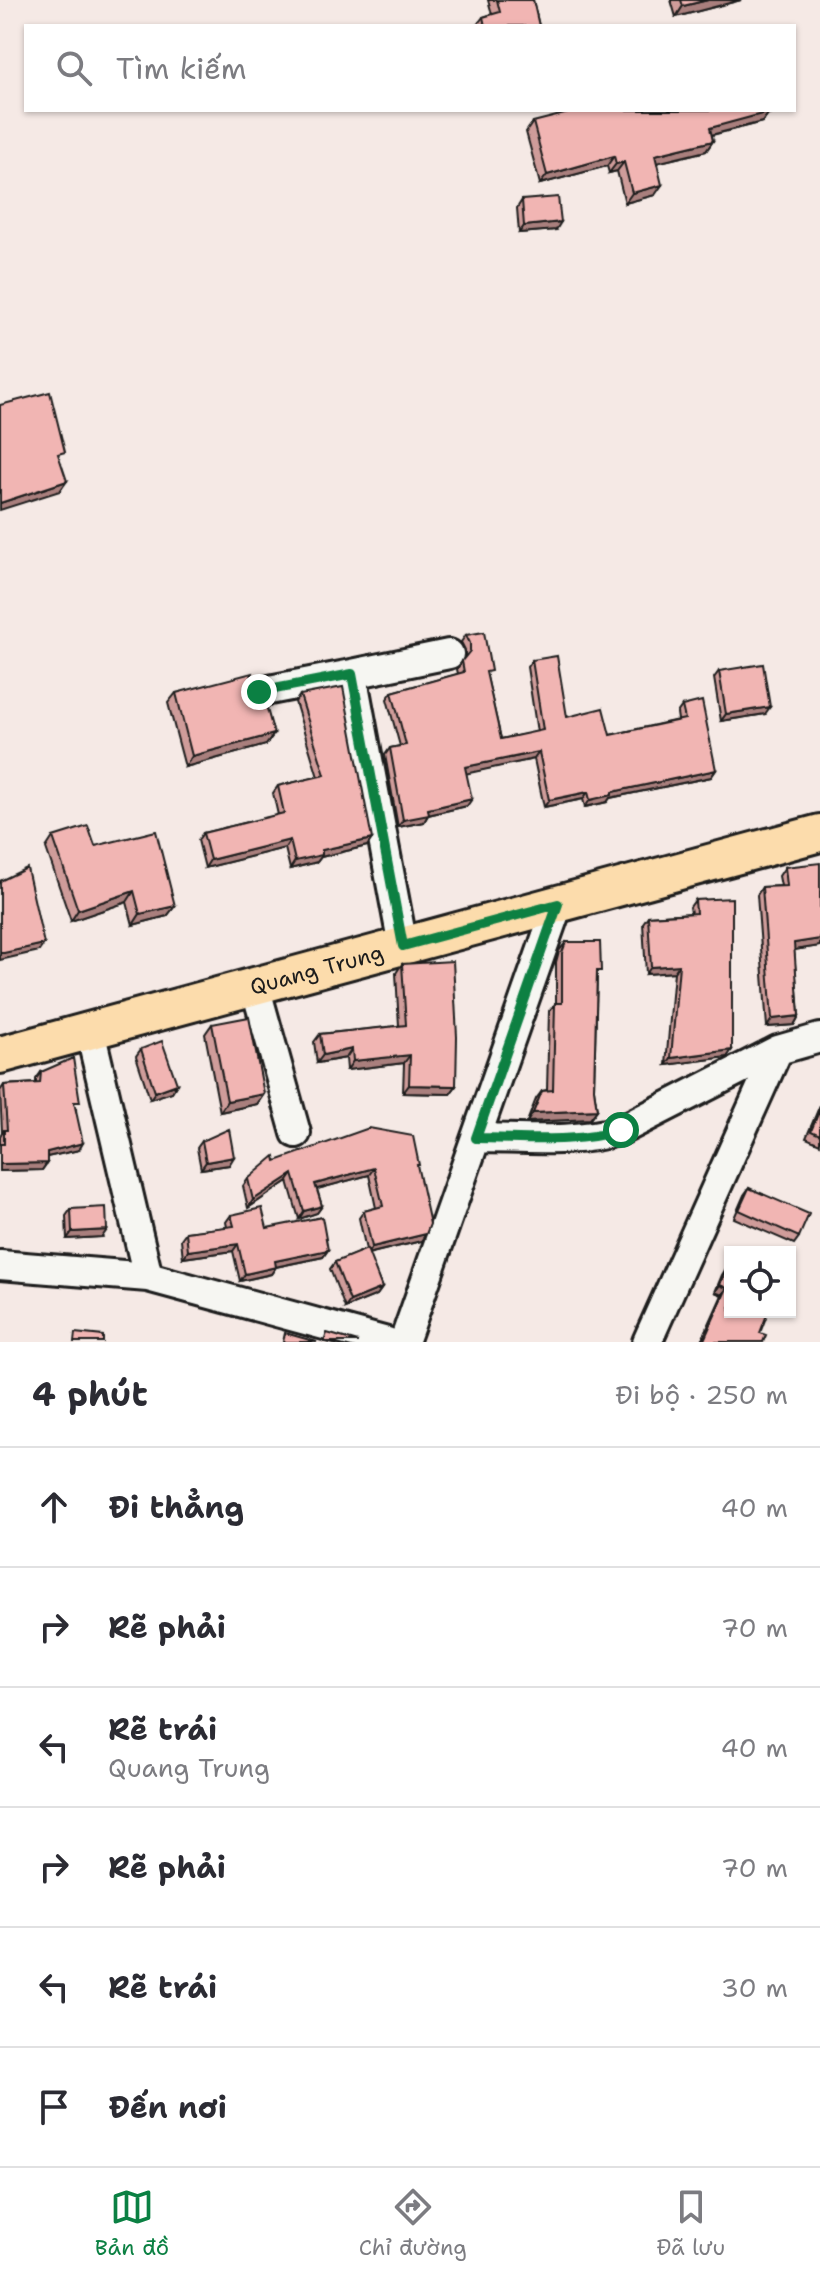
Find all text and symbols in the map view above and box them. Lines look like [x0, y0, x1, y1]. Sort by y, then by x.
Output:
search box [24, 24, 796, 112]
icon: search [52, 46, 96, 90]
text: Tìm kiếm [116, 48, 247, 89]
route end [241, 674, 277, 710]
street label: Quang Trung [247, 938, 387, 1002]
route start [603, 1112, 639, 1148]
map controls [724, 1246, 796, 1318]
button: locate [724, 1246, 796, 1318]
text: 4 phút [32, 1371, 148, 1417]
text: Đi bộ · 250 m [615, 1377, 788, 1412]
icon: ahead [32, 1485, 76, 1529]
text: Đi thẳng [108, 1487, 244, 1528]
text: 40 m [721, 1490, 788, 1525]
icon: right [32, 1605, 76, 1649]
text: Rẽ phải [108, 1607, 226, 1648]
text: 70 m [721, 1610, 788, 1645]
text: Rẽ trái [108, 1709, 217, 1750]
icon: left [32, 1725, 76, 1769]
text: 40 m [721, 1730, 788, 1765]
text: Quang Trung [108, 1750, 270, 1785]
icon: right [32, 1845, 76, 1889]
text: Rẽ phải [108, 1847, 226, 1888]
text: 70 m [721, 1850, 788, 1885]
icon: left [32, 1965, 76, 2009]
text: Rẽ trái [108, 1967, 217, 2008]
text: 30 m [721, 1970, 788, 2005]
icon: arrive [32, 2085, 76, 2129]
text: Đến nơi [108, 2087, 227, 2128]
tab: Bản đồ [95, 2185, 169, 2262]
tab: Chỉ đường [359, 2185, 467, 2262]
tab: Đã lưu [656, 2185, 725, 2262]

